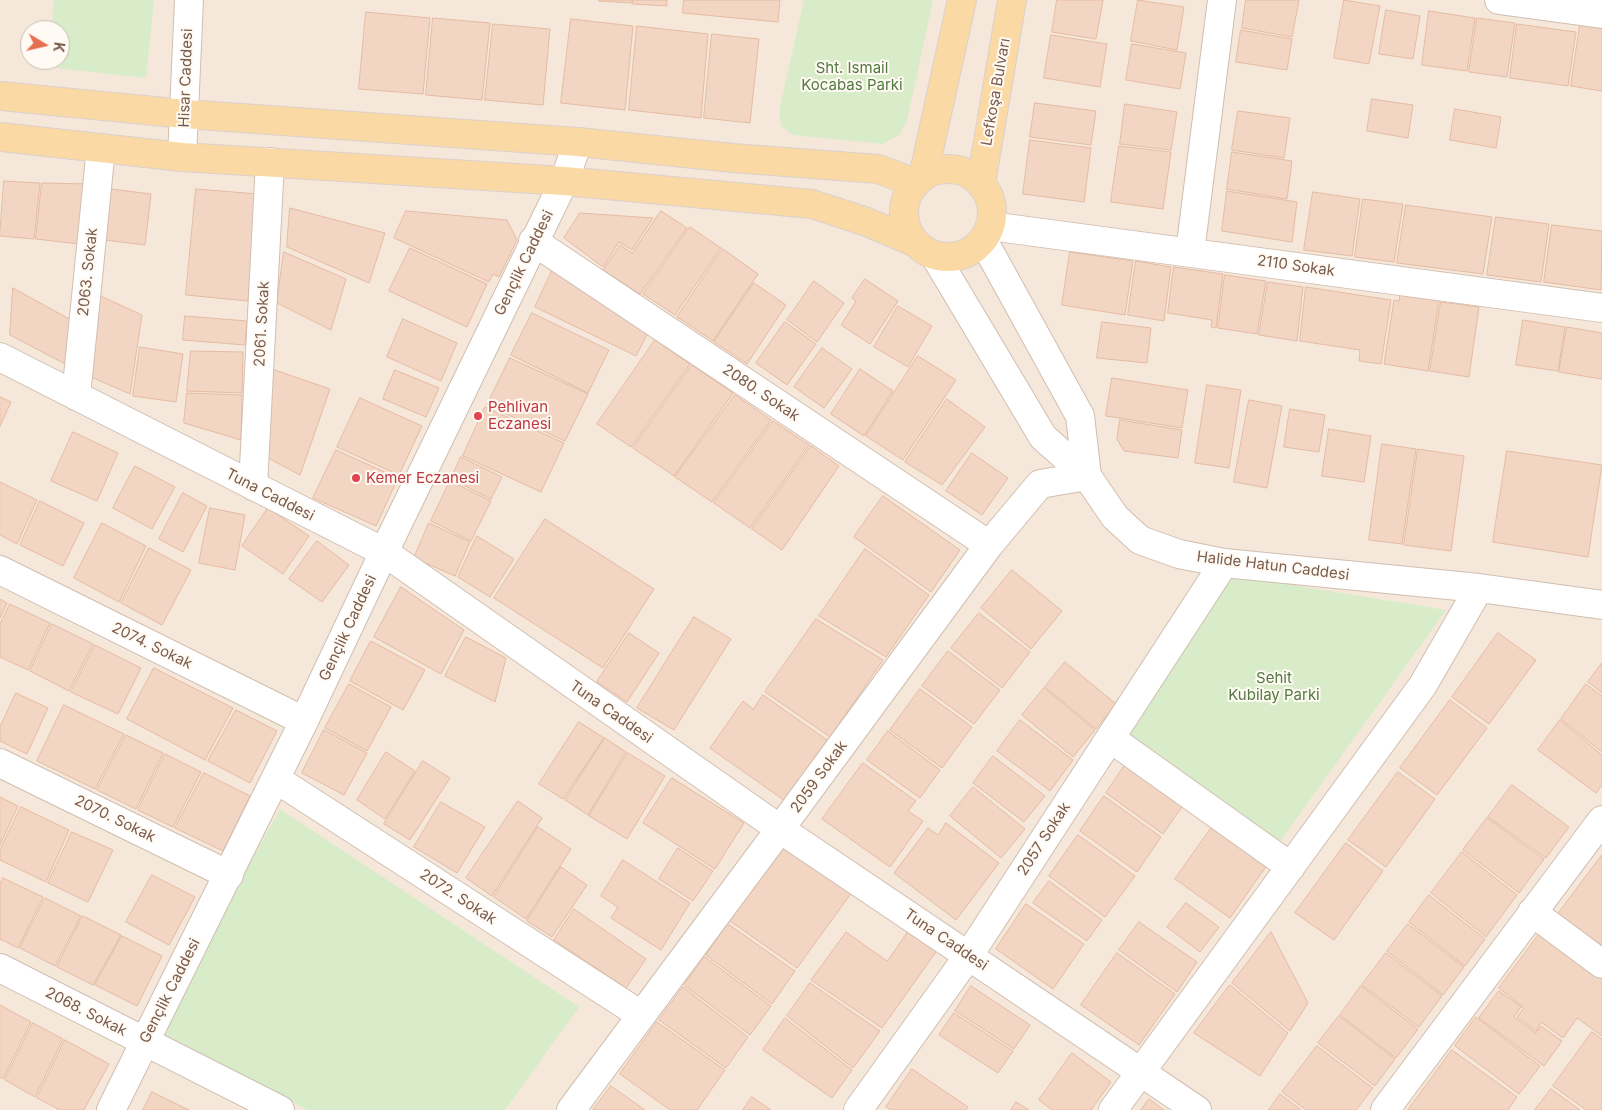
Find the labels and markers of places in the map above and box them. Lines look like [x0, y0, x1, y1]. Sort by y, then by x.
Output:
place label: Pehlivan Eczanesi [488, 398, 551, 433]
marker: Pehlivan Eczanesi [472, 410, 484, 422]
place label: Kemer Eczanesi [366, 469, 479, 487]
marker: Kemer Eczanesi [350, 472, 362, 484]

